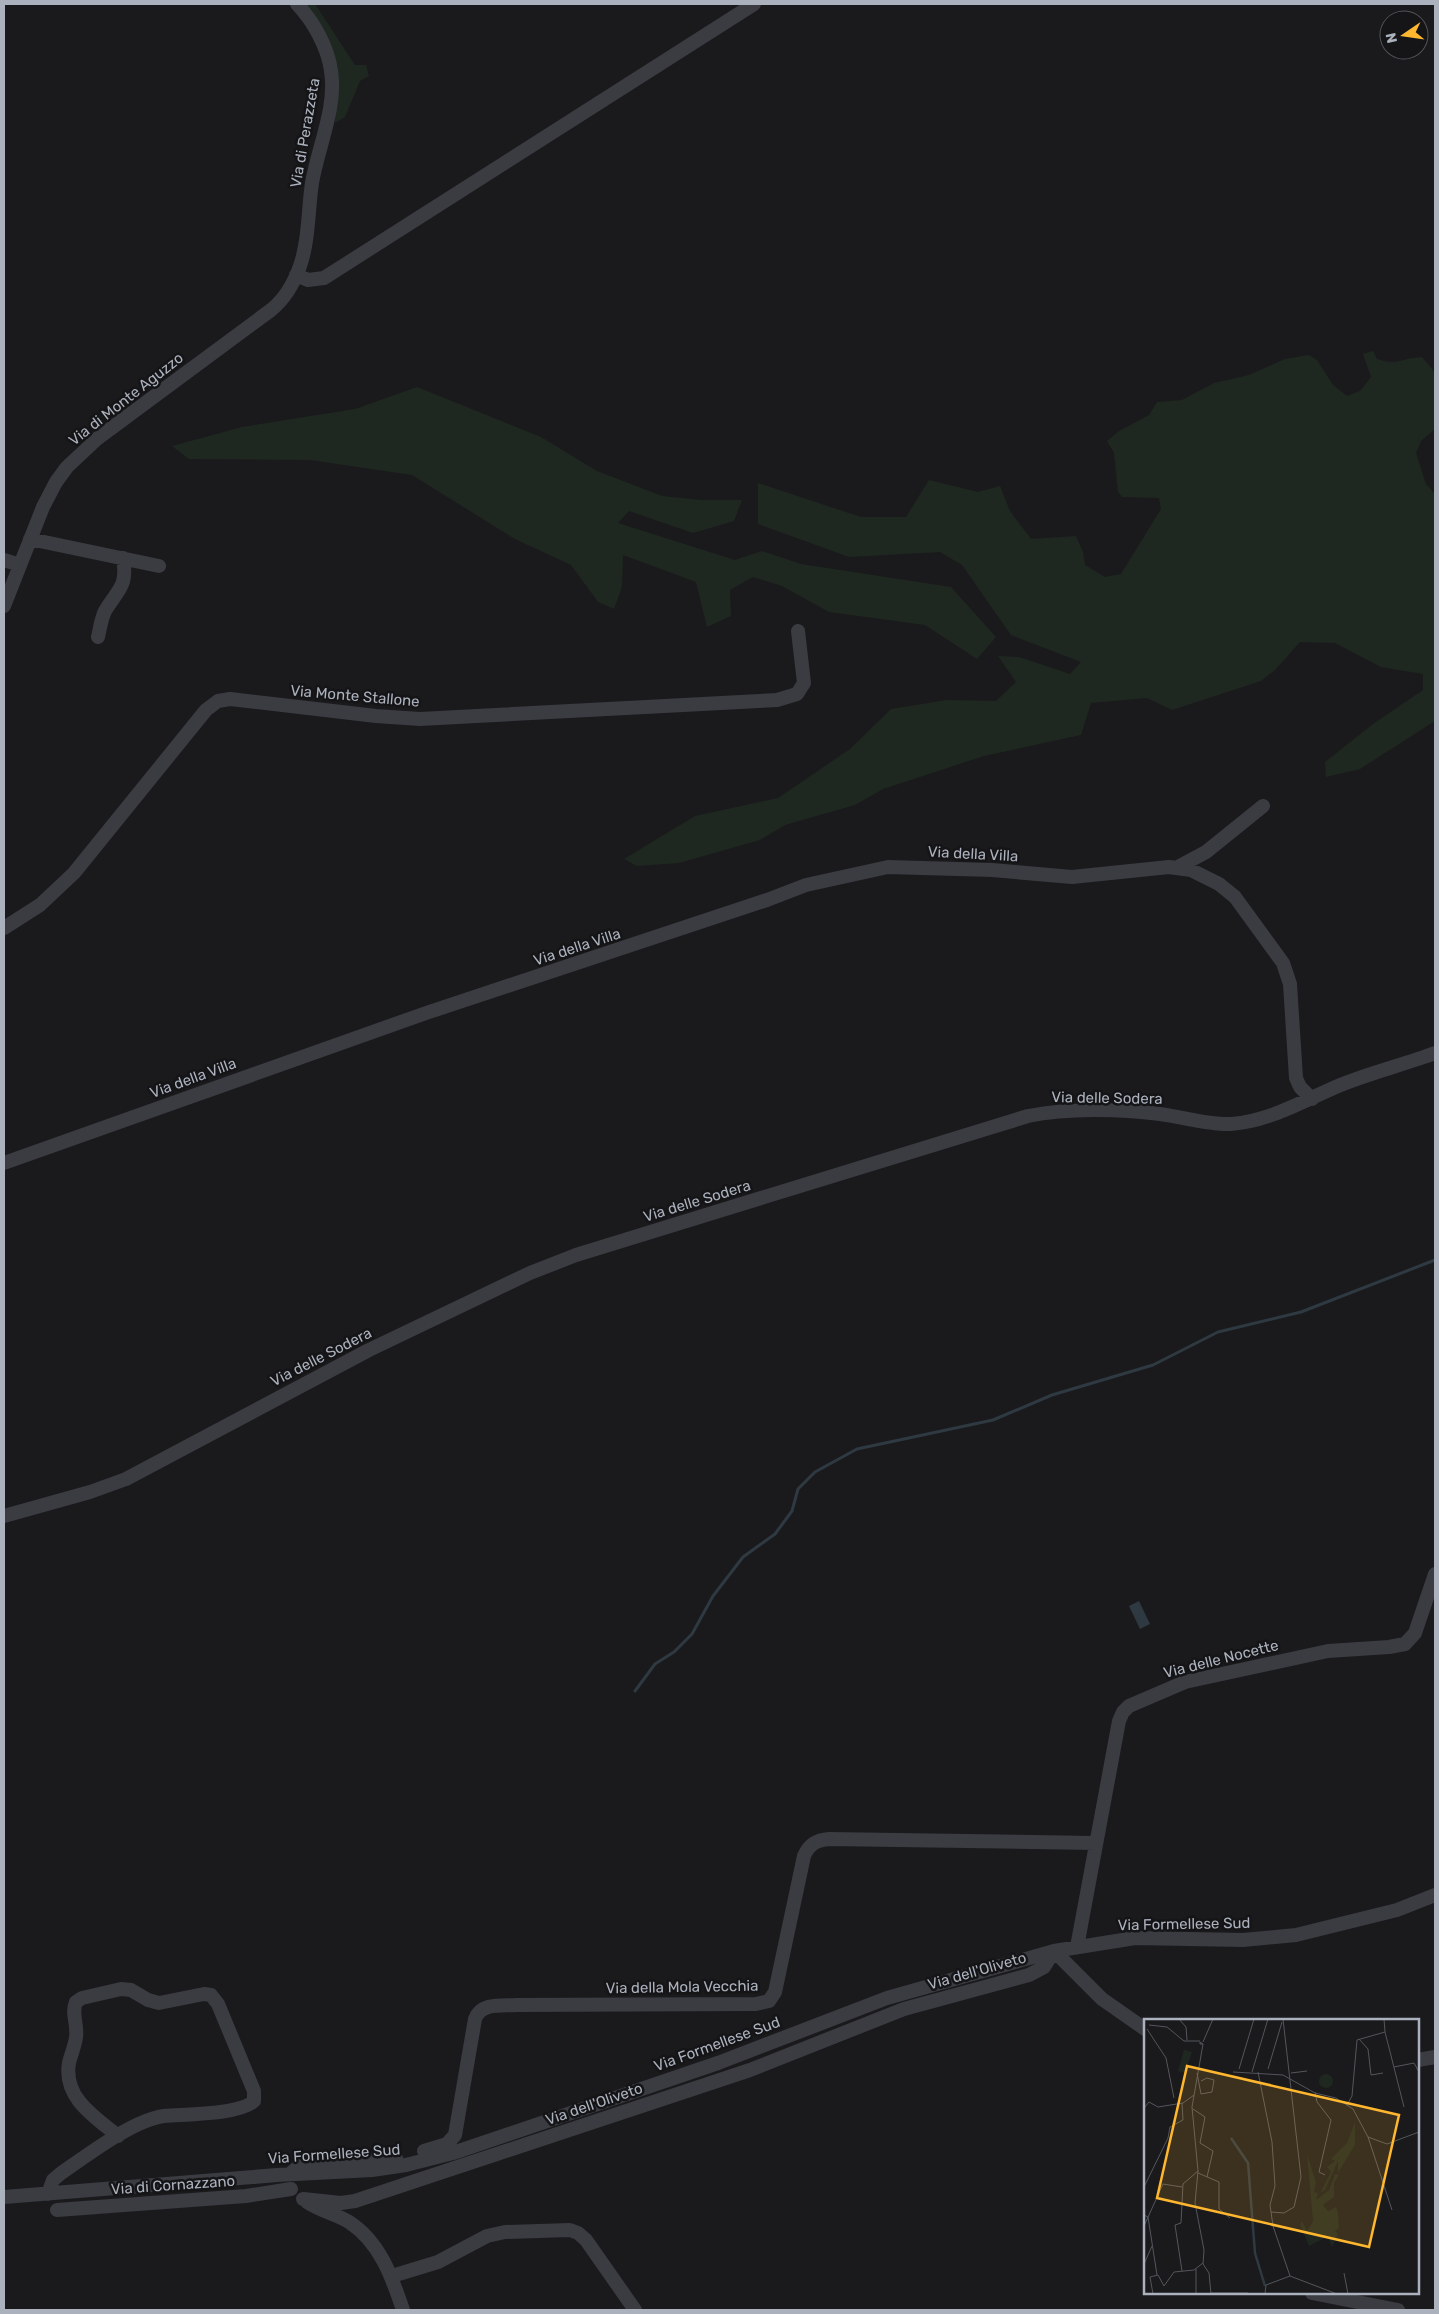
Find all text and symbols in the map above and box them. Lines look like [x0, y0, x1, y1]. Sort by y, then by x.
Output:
north arrow [1379, 10, 1429, 60]
text: N [1382, 31, 1401, 45]
street label: Via di Perazzeta [286, 77, 324, 189]
street label: Via di Monte Aguzzo [65, 349, 187, 449]
street label: Via Monte Stallone [290, 681, 420, 711]
street label: Via della Villa [927, 843, 1019, 865]
street label: Via della Villa [531, 924, 623, 970]
street label: Via della Villa [147, 1054, 239, 1102]
street label: Via delle Sodera [1051, 1088, 1163, 1108]
street label: Via delle Sodera [641, 1176, 753, 1226]
street label: Via delle Sodera [267, 1324, 375, 1390]
street label: Via delle Nocette [1162, 1636, 1280, 1682]
street label: Via Formellese Sud [1118, 1914, 1250, 1934]
street label: Via dell'Oliveto [926, 1948, 1028, 1994]
street label: Via della Mola Vecchia [606, 1977, 758, 1997]
street label: Via Formellese Sud [652, 2013, 782, 2075]
inset map [1144, 2019, 1419, 2294]
street label: Via dell'Oliveto [543, 2079, 645, 2129]
street label: Via Formellese Sud [267, 2140, 401, 2168]
street label: Via di Cornazzano [110, 2172, 236, 2198]

